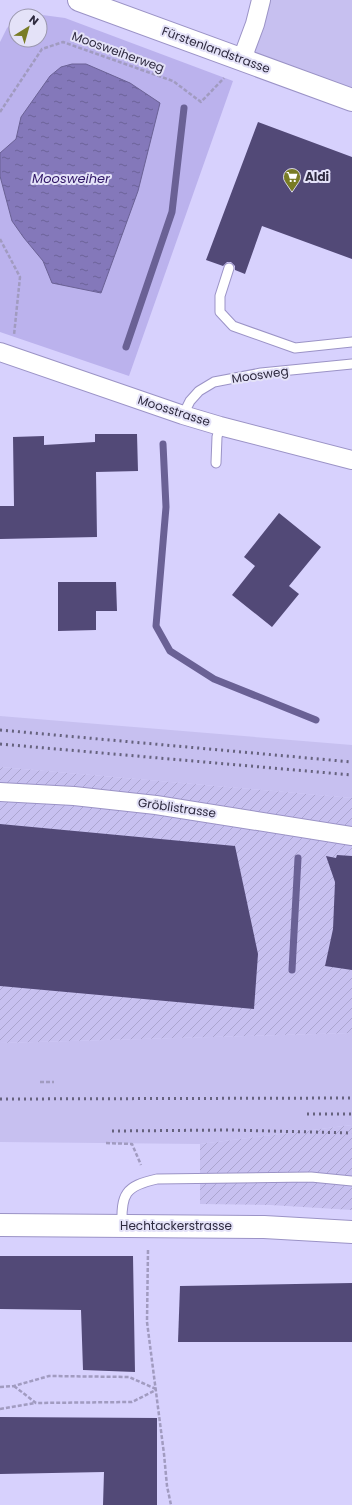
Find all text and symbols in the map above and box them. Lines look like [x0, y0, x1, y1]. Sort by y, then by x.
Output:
north arrow [8, 8, 48, 48]
text: N [26, 11, 42, 29]
street label: Fürstenlandstrasse [160, 22, 273, 77]
street label: Moosweiherweg [70, 27, 167, 76]
supermarket icon: Aldi [282, 167, 302, 192]
place label: Aldi [305, 168, 329, 185]
water label: Moosweiher [32, 169, 111, 188]
street label: Moosweg [230, 362, 290, 387]
street label: Moosstrasse [136, 391, 213, 430]
street label: Gröblistrasse [137, 794, 217, 821]
street label: Hechtackerstrasse [120, 1217, 232, 1234]

